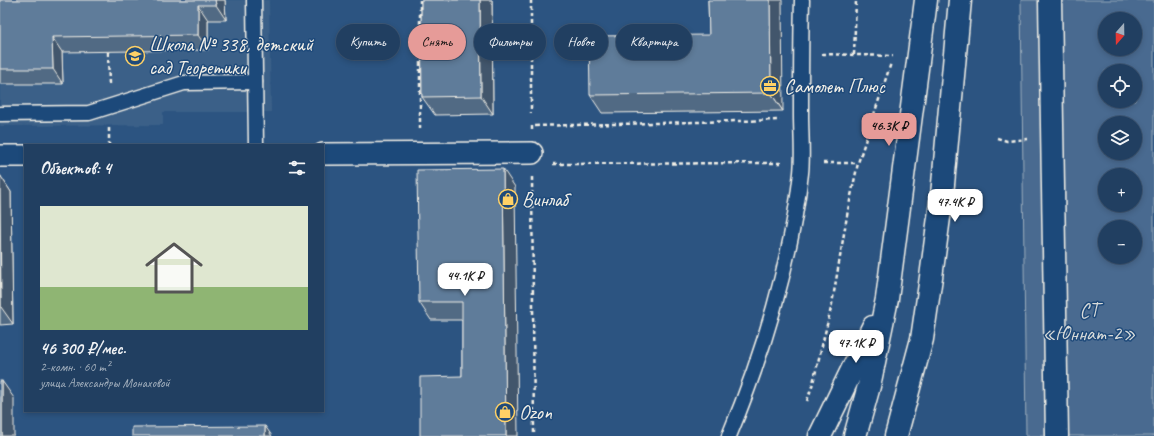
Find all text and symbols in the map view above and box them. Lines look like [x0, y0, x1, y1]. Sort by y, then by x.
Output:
north arrow [1098, 12, 1142, 56]
map controls [1098, 12, 1142, 264]
chip: Купить [336, 24, 400, 60]
chip: Снять [408, 24, 466, 60]
chip: Фильтры [474, 24, 546, 60]
chip: Новое [554, 24, 608, 60]
chip: Квартира [616, 24, 692, 60]
place label: Школа № 338, детский сад Теоретики [149, 32, 315, 80]
school or university icon: Школа № 338, детский сад Теоретики [124, 45, 146, 67]
button: locate [1098, 64, 1142, 108]
place label: Самолет Плюс [784, 74, 886, 99]
office icon: Самолет Плюс [759, 75, 781, 97]
pin: 46.3K ₽ [852, 113, 926, 147]
button: layers [1098, 116, 1142, 160]
text: 46.3K ₽ [871, 118, 907, 134]
icon: filters [286, 157, 308, 179]
text: Объектов: 4 [40, 158, 111, 179]
button: + [1098, 168, 1142, 212]
place label: Винлаб [522, 187, 572, 212]
shop icon: Винлаб [497, 188, 519, 210]
pin: 47.4K ₽ [918, 189, 992, 223]
text: 47.4K ₽ [937, 194, 973, 210]
button: − [1098, 220, 1142, 264]
icon: home [138, 232, 210, 304]
pin: 44.1K ₽ [428, 263, 502, 297]
text: 44.1K ₽ [447, 268, 483, 284]
park label: СТ «Юннат-2» [1042, 298, 1136, 346]
pin: 47.1K ₽ [819, 330, 893, 364]
text: 47.1K ₽ [838, 335, 874, 351]
text: 46 300 ₽/мес. [40, 338, 126, 359]
text: 2-комн. · 60 m² [40, 359, 110, 375]
text: улица Александры Монаховой [40, 375, 170, 391]
place label: Ozon [519, 400, 553, 425]
shop icon: Ozon [494, 401, 516, 423]

